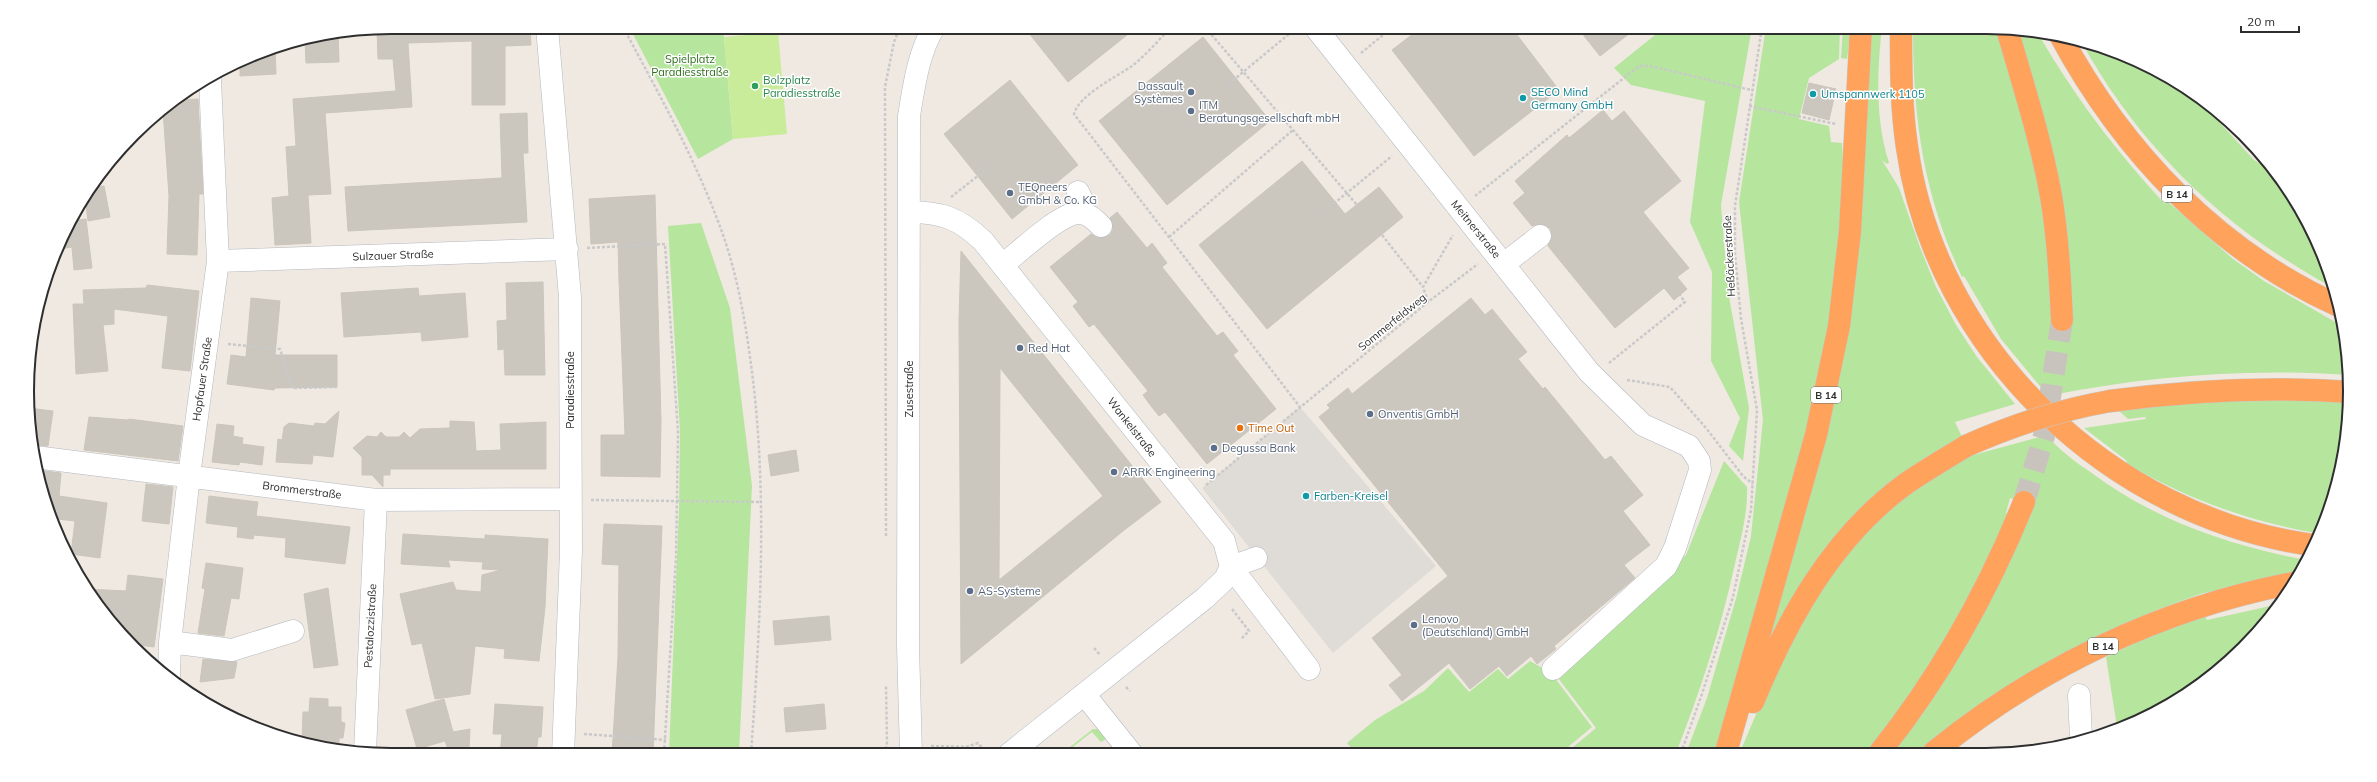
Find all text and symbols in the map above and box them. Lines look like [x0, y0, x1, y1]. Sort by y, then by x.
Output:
scale bar [2241, 8, 2299, 34]
text: 20 m [2247, 14, 2275, 29]
park label: Spielplatz Paradiesstraße [651, 52, 729, 79]
place label: Bolzplatz Paradiesstraße [763, 73, 840, 100]
place label: Dassault Systèmes [1134, 79, 1183, 106]
marker: Bolzplatz Paradiesstraße [750, 81, 760, 91]
place label: SECO Mind Germany GmbH [1531, 85, 1613, 112]
marker: Dassault Systèmes [1186, 87, 1196, 97]
place label: Umspannwerk 1105 [1821, 87, 1925, 101]
marker: Umspannwerk 1105 [1808, 89, 1818, 99]
marker: SECO Mind Germany GmbH [1518, 93, 1528, 103]
place label: ITM Beratungsgesellschaft mbH [1199, 98, 1340, 125]
marker: ITM Beratungsgesellschaft mbH [1186, 106, 1196, 116]
place label: TEQneers GmbH & Co. KG [1018, 180, 1097, 207]
road number: B 14 [2162, 186, 2192, 202]
marker: TEQneers GmbH & Co. KG [1005, 188, 1015, 198]
street label: Meitnerstraße [1448, 197, 1504, 261]
street label: Heßäckerstraße [1720, 215, 1738, 297]
street label: Sulzauer Straße [352, 247, 434, 263]
street label: Sommerfeldweg [1355, 290, 1429, 354]
street label: Hopfauer Straße [189, 336, 215, 422]
place label: Red Hat [1028, 341, 1070, 355]
marker: Red Hat [1015, 343, 1025, 353]
street label: Paradiesstraße [563, 351, 577, 429]
street label: Zusestraße [902, 360, 916, 417]
road number: B 14 [1811, 387, 1841, 403]
street label: Wankelstraße [1104, 395, 1160, 459]
place label: Onventis GmbH [1378, 407, 1459, 421]
marker: Onventis GmbH [1365, 409, 1375, 419]
place label: Time Out [1248, 421, 1295, 435]
marker: Time Out [1235, 423, 1245, 433]
place label: Degussa Bank [1222, 441, 1296, 455]
marker: Degussa Bank [1209, 443, 1219, 453]
place label: ARRK Engineering [1122, 465, 1215, 479]
marker: ARRK Engineering [1109, 467, 1119, 477]
street label: Brommerstraße [262, 478, 342, 502]
place label: Farben-Kreisel [1314, 489, 1388, 503]
marker: Farben-Kreisel [1301, 491, 1311, 501]
street label: Pestalozzistraße [361, 584, 379, 668]
place label: AS-Systeme [978, 584, 1041, 598]
marker: AS-Systeme [965, 586, 975, 596]
place label: Lenovo (Deutschland) GmbH [1422, 612, 1529, 639]
marker: Lenovo (Deutschland) GmbH [1409, 620, 1419, 630]
road number: B 14 [2088, 638, 2118, 654]

